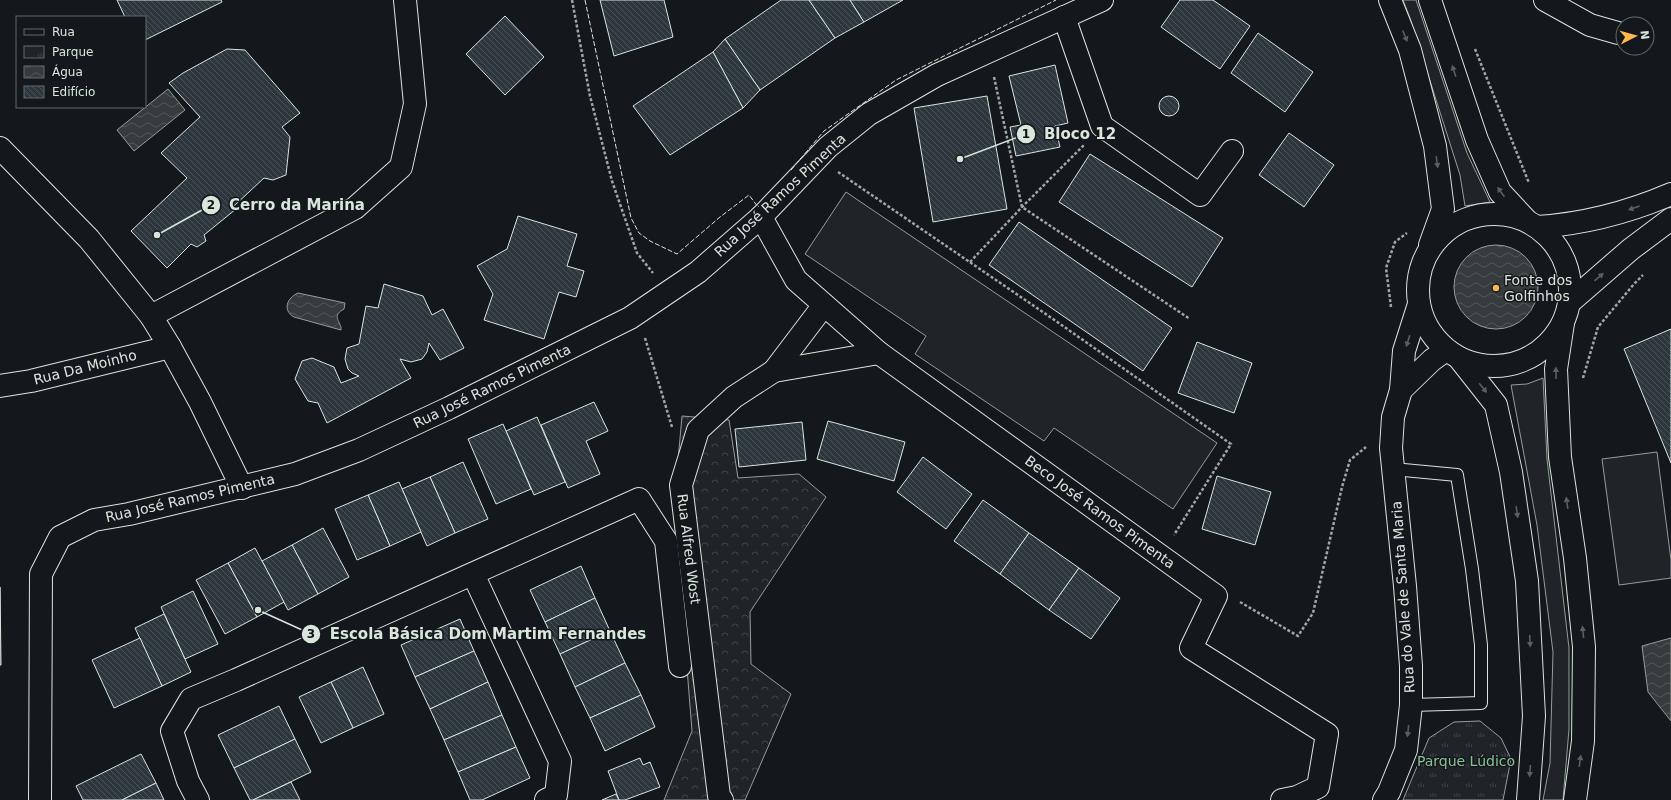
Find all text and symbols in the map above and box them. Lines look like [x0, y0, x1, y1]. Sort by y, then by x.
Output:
legend [16, 16, 146, 108]
north arrow [1615, 16, 1655, 56]
text: Rua [52, 25, 75, 39]
text: N [1638, 30, 1651, 40]
one-way arrow [1402, 31, 1408, 43]
text: Parque [52, 45, 93, 59]
text: Água [52, 64, 83, 79]
one-way arrow [1451, 65, 1457, 77]
text: Edifício [52, 85, 95, 99]
callout: Bloco 12 [1016, 121, 1124, 148]
text: Bloco 12 [1044, 125, 1116, 143]
text: 1 [1022, 127, 1030, 141]
street label: Rua José Ramos Pimenta [711, 130, 849, 260]
one-way arrow [1434, 156, 1440, 168]
one-way arrow [1497, 186, 1505, 197]
callout: Cerro da Marina [201, 192, 373, 219]
text: Cerro da Marina [229, 196, 365, 214]
text: 2 [207, 198, 215, 212]
one-way arrow [1628, 205, 1640, 211]
place label: Fonte dos Golfinhos [1504, 272, 1572, 304]
one-way arrow [1594, 272, 1605, 281]
marker: Fonte dos Golfinhos [1491, 283, 1501, 293]
one-way arrow [1404, 335, 1410, 347]
street label: Rua José Ramos Pimenta [411, 341, 573, 431]
street label: Rua Da Moinho [32, 346, 138, 388]
one-way arrow [1553, 366, 1559, 379]
one-way arrow [1479, 383, 1487, 394]
street label: Beco José Ramos Pimenta [1022, 452, 1178, 572]
street label: Rua José Ramos Pimenta [104, 471, 276, 525]
street label: Rua Alfred Wost [674, 493, 704, 606]
one-way arrow [1564, 497, 1570, 509]
street label: Rua do Vale de Santa Maria [1388, 500, 1418, 694]
one-way arrow [1514, 506, 1520, 518]
callout: Escola Básica Dom Martim Fernandes [301, 620, 654, 647]
text: Escola Básica Dom Martim Fernandes [330, 625, 646, 643]
one-way arrow [1579, 626, 1586, 638]
text: 3 [307, 627, 315, 641]
one-way arrow [1527, 635, 1534, 647]
one-way arrow [1405, 725, 1411, 737]
park label: Parque Lúdico [1417, 753, 1515, 769]
one-way arrow [1577, 755, 1583, 767]
one-way arrow [1526, 765, 1533, 777]

